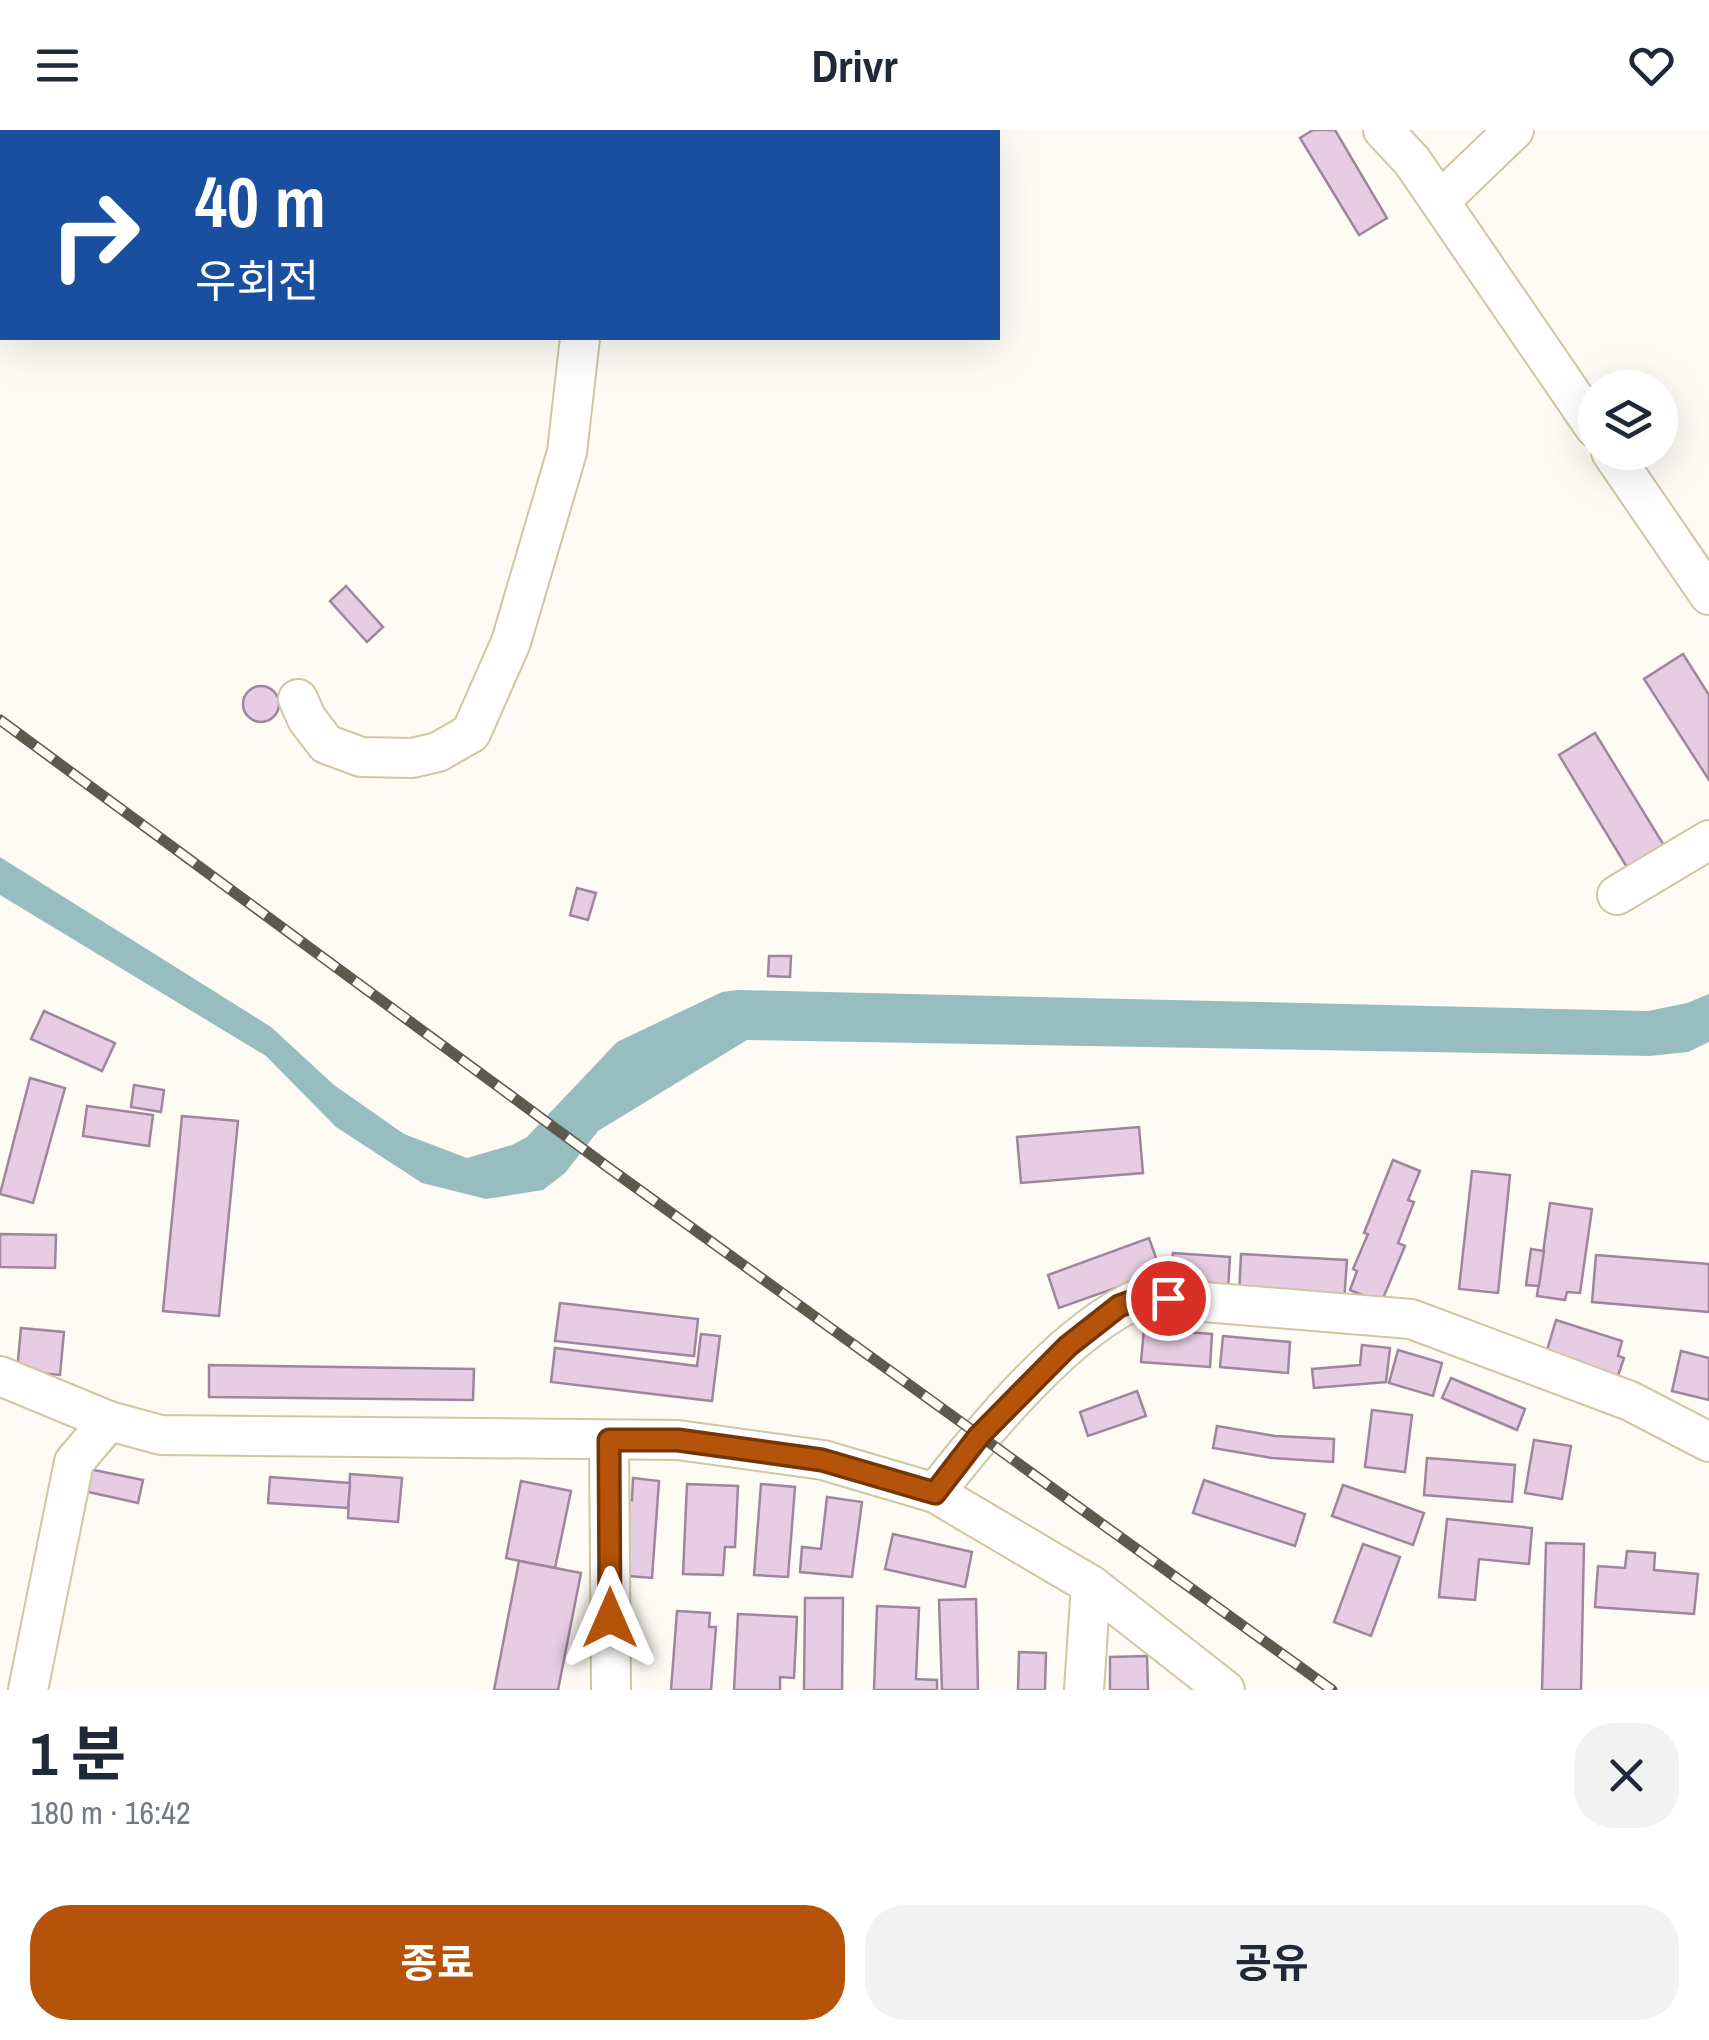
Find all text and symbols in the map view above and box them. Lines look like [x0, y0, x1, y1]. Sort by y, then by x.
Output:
text: Drivr [811, 35, 898, 96]
icon: menu [30, 38, 85, 93]
icon: heart [1624, 38, 1679, 93]
text: 40 m [195, 155, 326, 249]
icon: right [30, 170, 160, 300]
text: 우회전 [195, 250, 319, 311]
map controls [1578, 370, 1678, 470]
button: layers [1578, 370, 1678, 470]
pin [1126, 1256, 1211, 1341]
icon: arrive [1141, 1271, 1196, 1326]
position arrow [558, 1566, 662, 1670]
text: 1 분 [30, 1713, 126, 1794]
button: close [1574, 1723, 1679, 1828]
text: 180 m · 16:42 [30, 1791, 190, 1834]
button: 종료 [30, 1905, 845, 2020]
button: 공유 [865, 1905, 1679, 2020]

